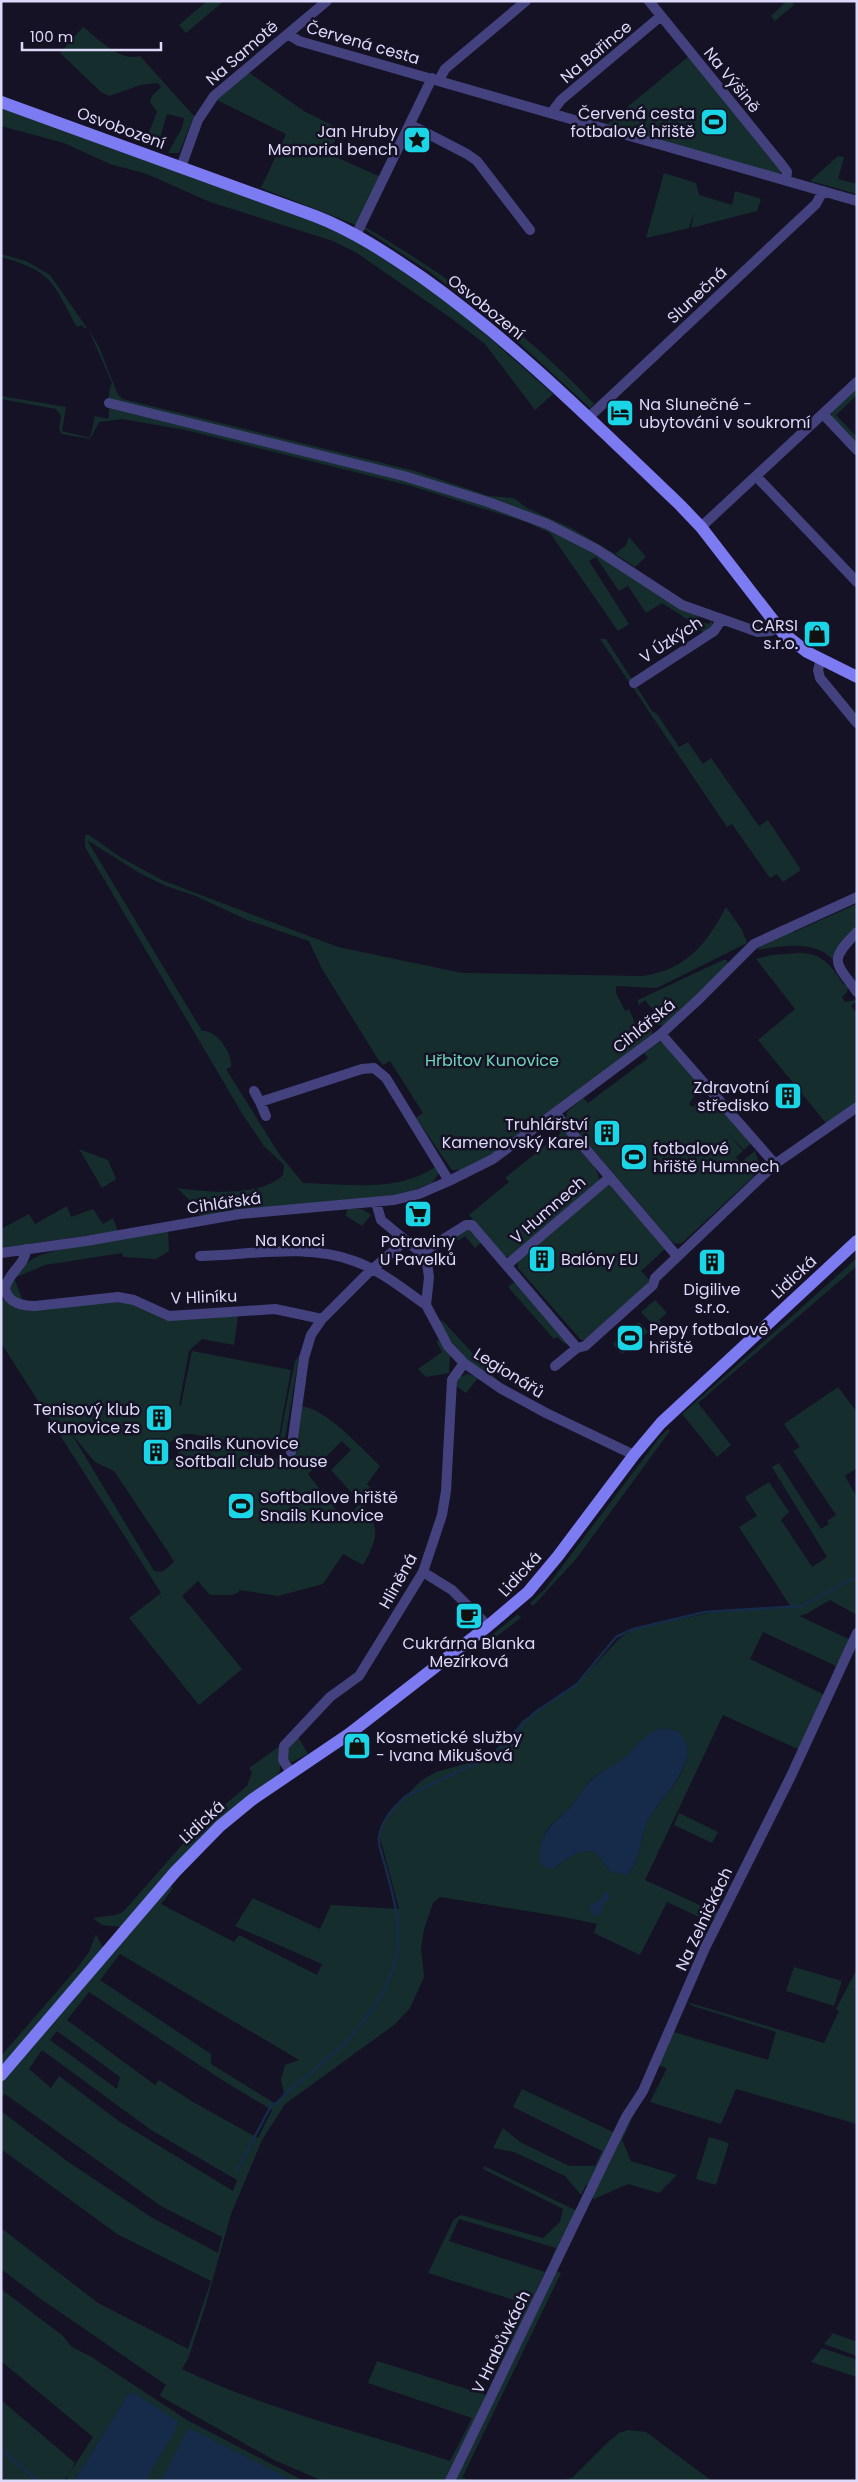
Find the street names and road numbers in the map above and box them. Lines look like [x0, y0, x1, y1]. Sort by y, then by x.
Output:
street label: Na Samotě [201, 15, 283, 91]
street label: Na Bařince [555, 15, 637, 89]
street label: Červená cesta [304, 16, 422, 70]
street label: Na Výšině [698, 42, 766, 118]
street label: Osvobození [74, 101, 168, 155]
street label: Slunečná [662, 261, 732, 329]
street label: Osvobození [443, 269, 529, 345]
street label: V Úzkých [635, 611, 707, 669]
street label: Cihlářská [608, 994, 680, 1058]
street label: V Humnech [505, 1171, 591, 1249]
street label: Cihlářská [185, 1186, 263, 1220]
street label: Na Konci [255, 1229, 325, 1252]
street label: Lidická [766, 1250, 822, 1304]
street label: V Hliníku [170, 1284, 238, 1310]
street label: Legionářů [469, 1342, 549, 1404]
street label: Lidická [493, 1546, 547, 1602]
street label: Hliněná [373, 1549, 423, 1613]
street label: Lidická [174, 1795, 230, 1849]
street label: Na Zelničkách [670, 1863, 738, 1975]
street label: V Hrabůvkách [466, 2287, 536, 2397]

